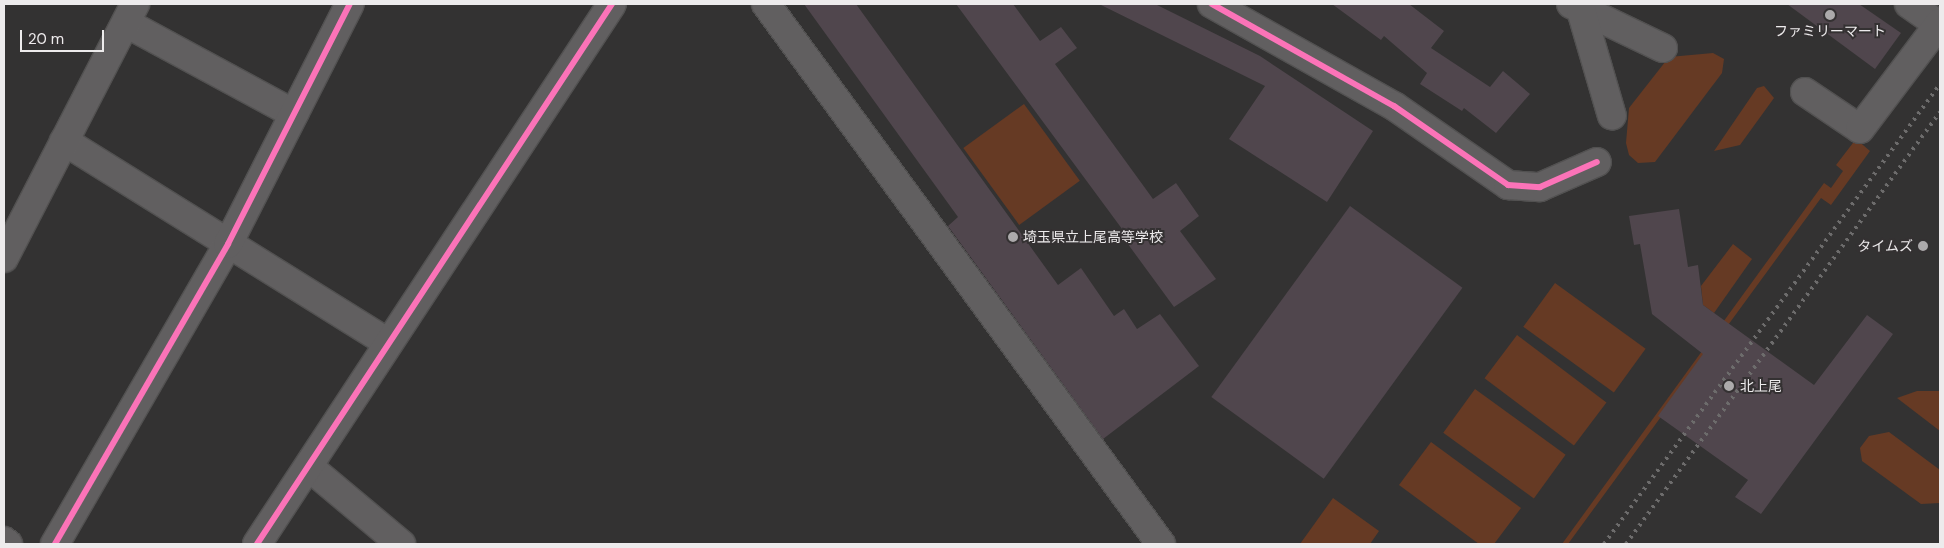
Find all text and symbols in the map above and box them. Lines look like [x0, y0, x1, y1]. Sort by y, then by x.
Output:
marker: ファミリーマート [1824, 9, 1836, 21]
scale bar [22, 20, 106, 52]
place label: ファミリーマート [1774, 23, 1886, 39]
text: 20 m [28, 29, 64, 49]
place label: 埼玉県立上尾高等学校 [1023, 229, 1163, 245]
marker: 埼玉県立上尾高等学校 [1007, 231, 1019, 243]
place label: タイムズ [1857, 238, 1913, 254]
marker: タイムズ [1917, 240, 1929, 252]
place label: 北上尾 [1740, 378, 1782, 394]
marker: 北上尾 [1722, 379, 1736, 393]

